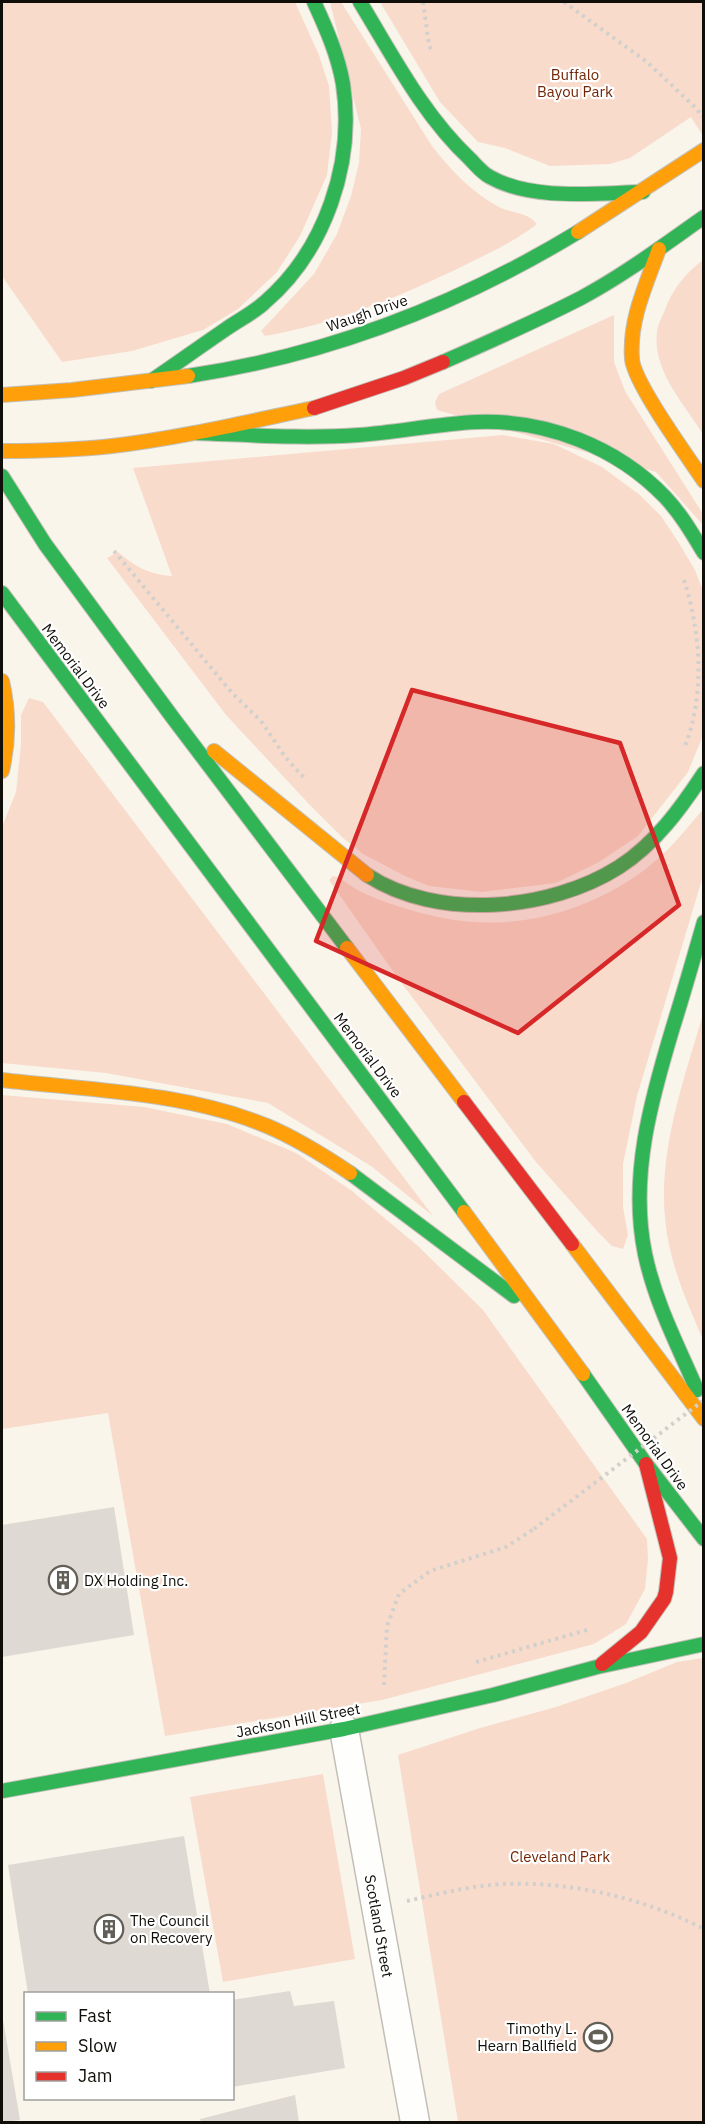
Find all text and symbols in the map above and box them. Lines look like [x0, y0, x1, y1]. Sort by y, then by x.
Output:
park label: Buffalo Bayou Park [537, 65, 613, 101]
street label: Waugh Drive [324, 290, 410, 336]
street label: Memorial Drive [38, 620, 114, 712]
street label: Memorial Drive [330, 1009, 406, 1101]
street label: Memorial Drive [617, 1400, 693, 1494]
building icon: DX Holding Inc. [47, 1564, 79, 1596]
place label: DX Holding Inc. [84, 1571, 188, 1590]
street label: Jackson Hill Street [234, 1699, 362, 1741]
park label: Cleveland Park [510, 1847, 610, 1866]
street label: Scotland Street [361, 1873, 397, 1979]
place label: The Council on Recovery [130, 1911, 213, 1947]
building icon: The Council on Recovery [93, 1913, 125, 1945]
legend [24, 1992, 234, 2100]
text: Fast [78, 2004, 112, 2027]
place label: Timothy L. Hearn Ballfield [477, 2019, 577, 2055]
sports icon: Timothy L. Hearn Ballfield [582, 2021, 614, 2053]
text: Slow [78, 2034, 117, 2057]
text: Jam [78, 2064, 113, 2087]

